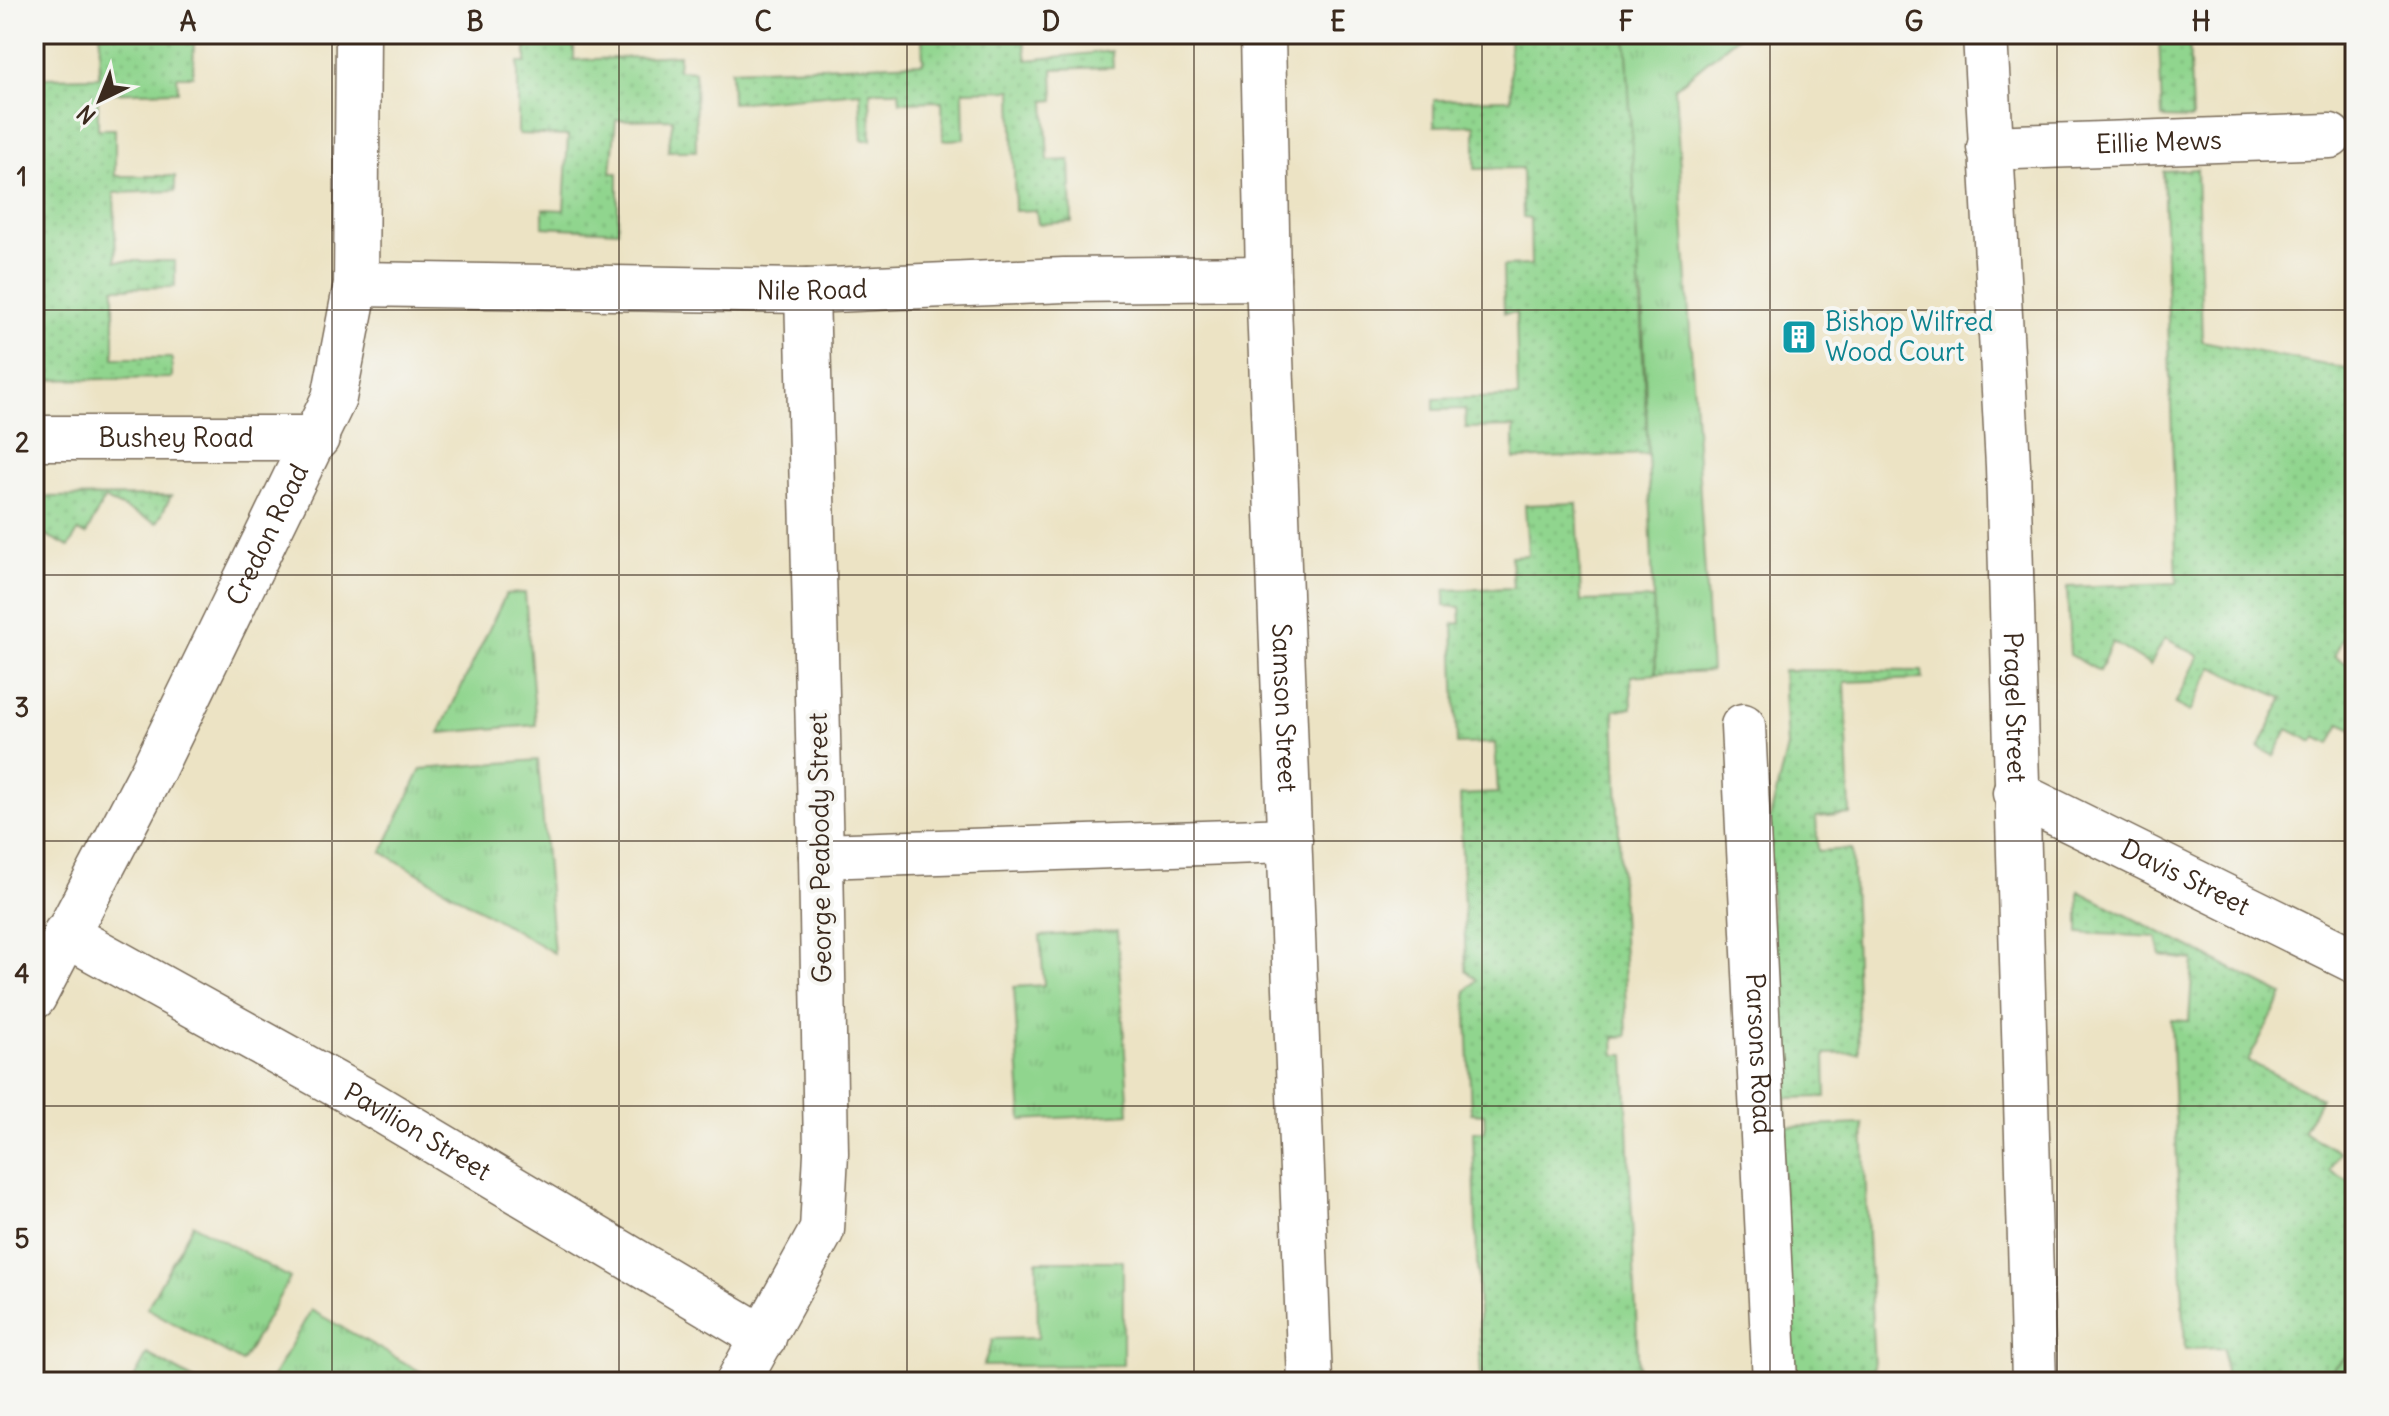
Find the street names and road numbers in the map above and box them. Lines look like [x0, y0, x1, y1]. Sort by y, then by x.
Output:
street label: Eillie Mews [2095, 123, 2222, 160]
street label: Nile Road [756, 271, 868, 307]
street label: Bushey Road [98, 421, 254, 454]
street label: Credon Road [219, 458, 315, 610]
street label: Samson Street [1265, 622, 1305, 793]
street label: Pragel Street [1997, 631, 2034, 783]
street label: George Peabody Street [801, 712, 838, 984]
street label: Davis Street [2116, 831, 2255, 922]
street label: Parsons Road [1739, 972, 1780, 1135]
street label: Pavilion Street [338, 1075, 497, 1188]

